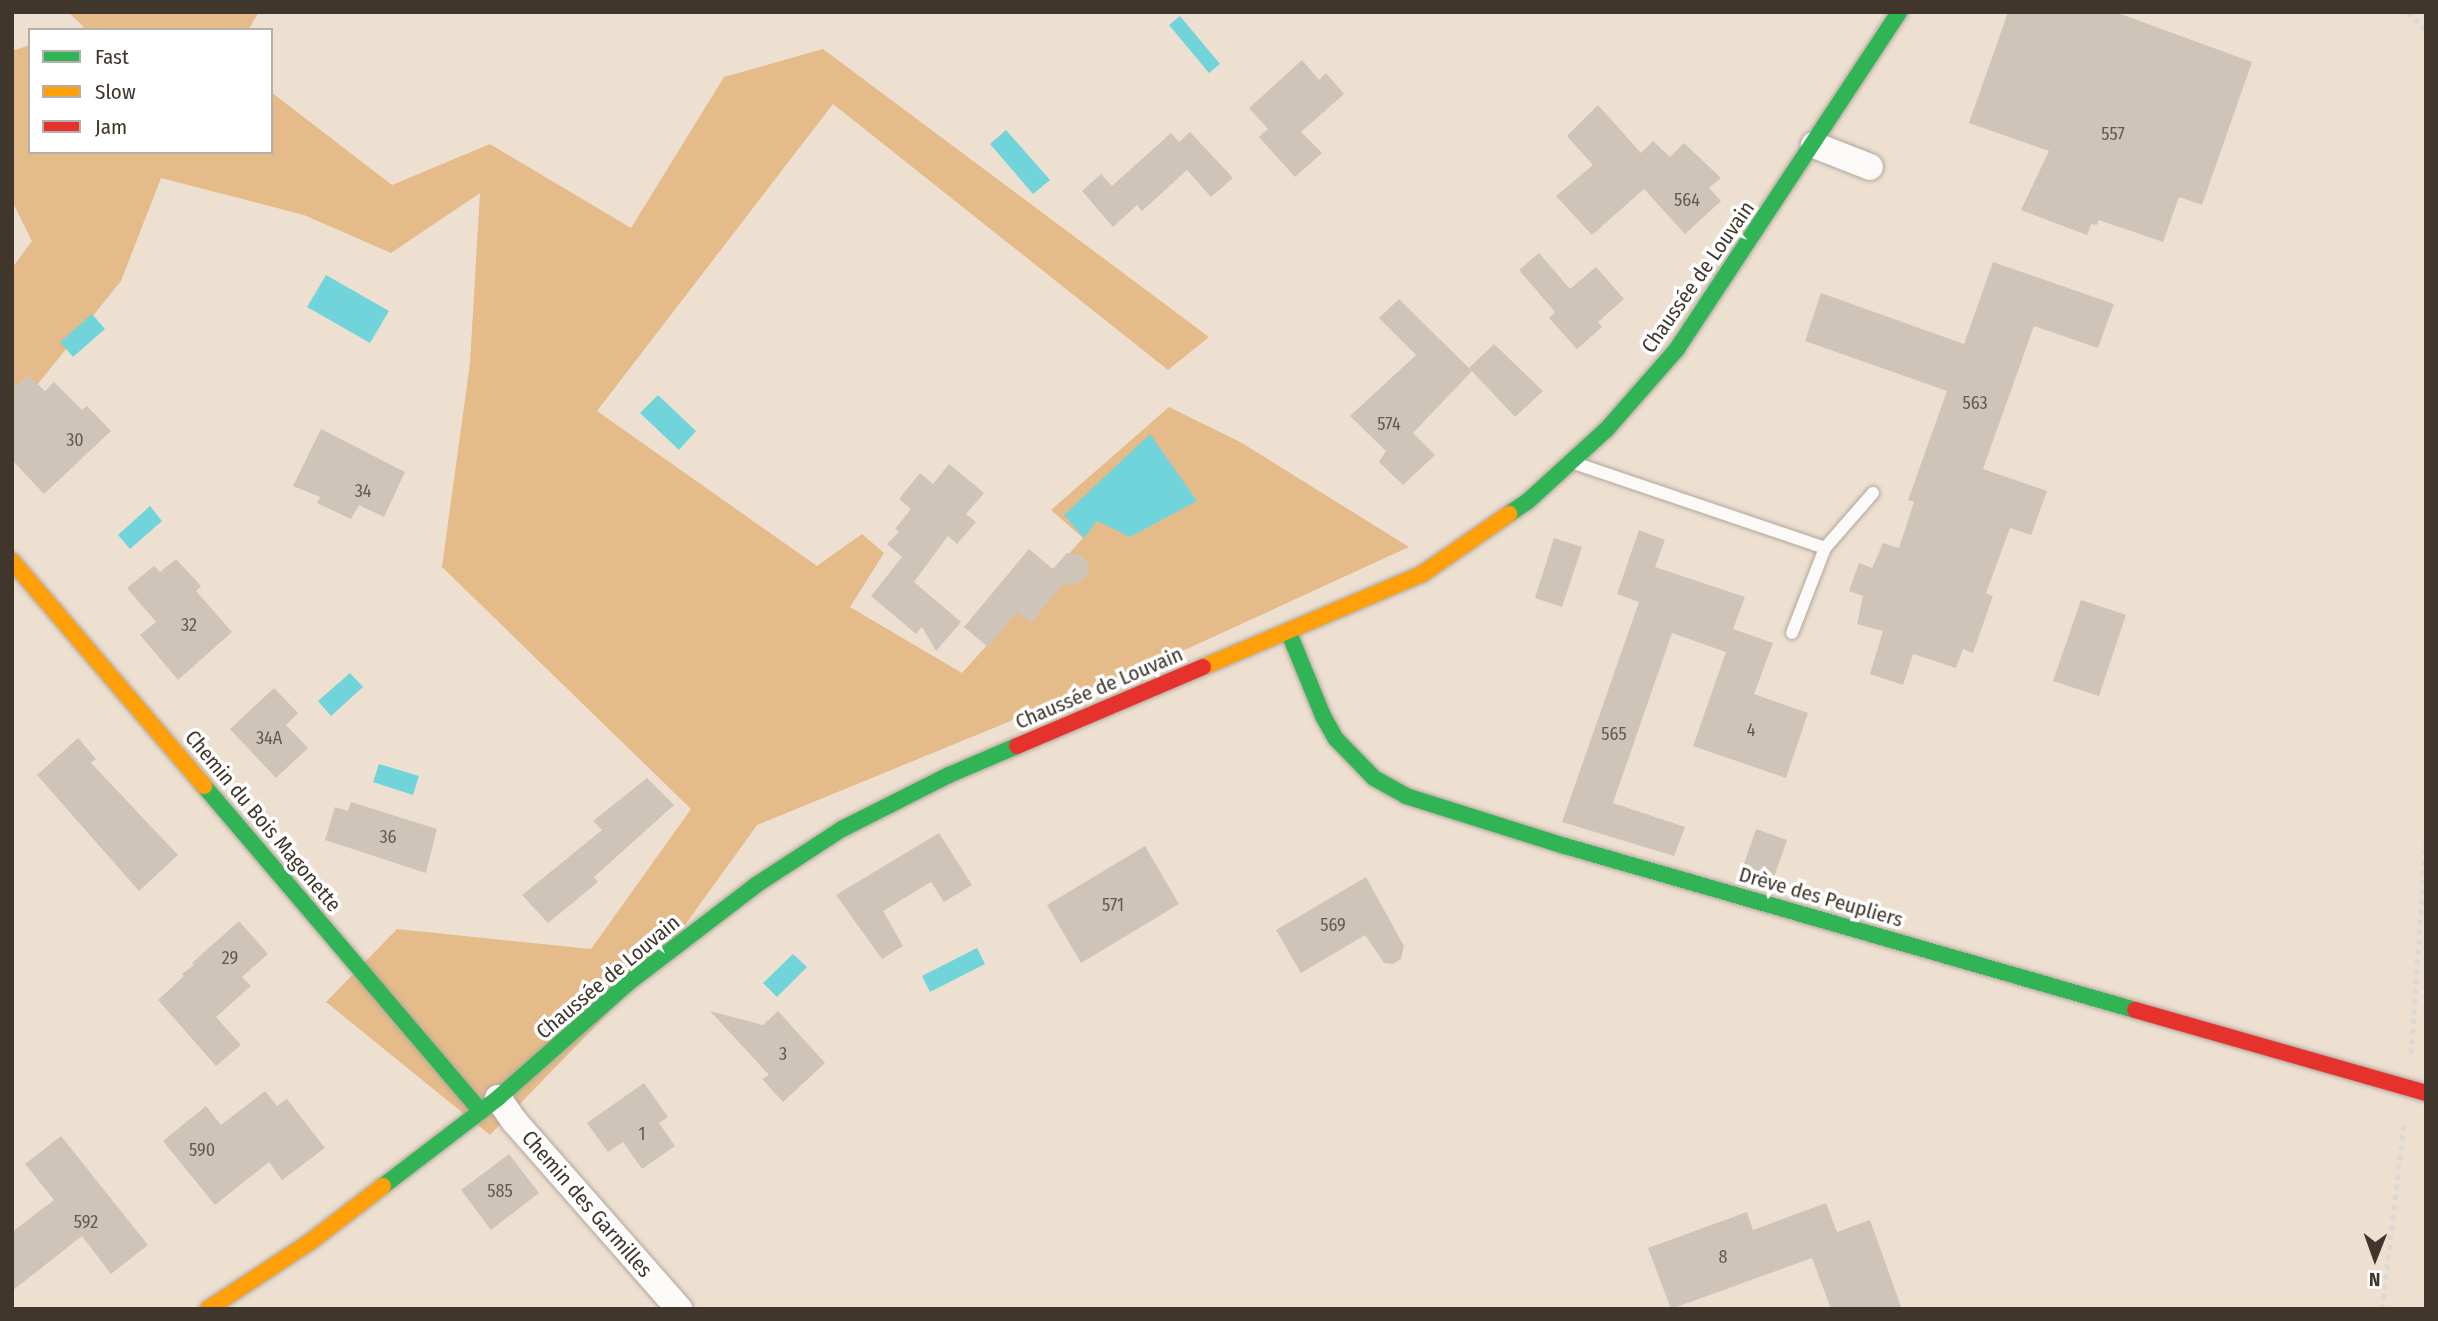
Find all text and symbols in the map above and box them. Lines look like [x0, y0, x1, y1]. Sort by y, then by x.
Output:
legend [28, 28, 273, 154]
text: Fast [95, 44, 129, 70]
text: Slow [95, 79, 136, 105]
text: Jam [95, 114, 127, 140]
house number: 557 [2101, 123, 2125, 145]
house number: 564 [1674, 189, 1700, 211]
street label: Chaussée de Louvain [1636, 196, 1760, 358]
house number: 563 [1962, 392, 1988, 414]
house number: 574 [1377, 413, 1401, 435]
house number: 30 [66, 429, 84, 451]
house number: 34 [355, 480, 371, 502]
house number: 32 [181, 614, 197, 636]
street label: Chaussée de Louvain [1012, 641, 1186, 735]
house number: 4 [1747, 719, 1755, 741]
house number: 565 [1601, 723, 1627, 745]
street label: Chemin du Bois Magonette [180, 725, 346, 917]
house number: 34A [256, 727, 282, 749]
house number: 36 [379, 826, 397, 848]
street label: Drève des Peupliers [1736, 862, 1906, 932]
house number: 571 [1102, 894, 1124, 916]
street label: Chaussée de Louvain [531, 910, 685, 1044]
house number: 569 [1320, 914, 1346, 936]
house number: 29 [222, 947, 238, 969]
house number: 3 [779, 1043, 787, 1065]
house number: 1 [638, 1123, 646, 1145]
street label: Chemin des Garmilles [516, 1125, 658, 1283]
house number: 590 [189, 1139, 215, 1161]
house number: 585 [487, 1180, 513, 1202]
house number: 592 [74, 1211, 98, 1233]
north arrow [2340, 1223, 2410, 1293]
house number: 8 [1719, 1246, 1727, 1268]
text: N [2369, 1268, 2381, 1291]

